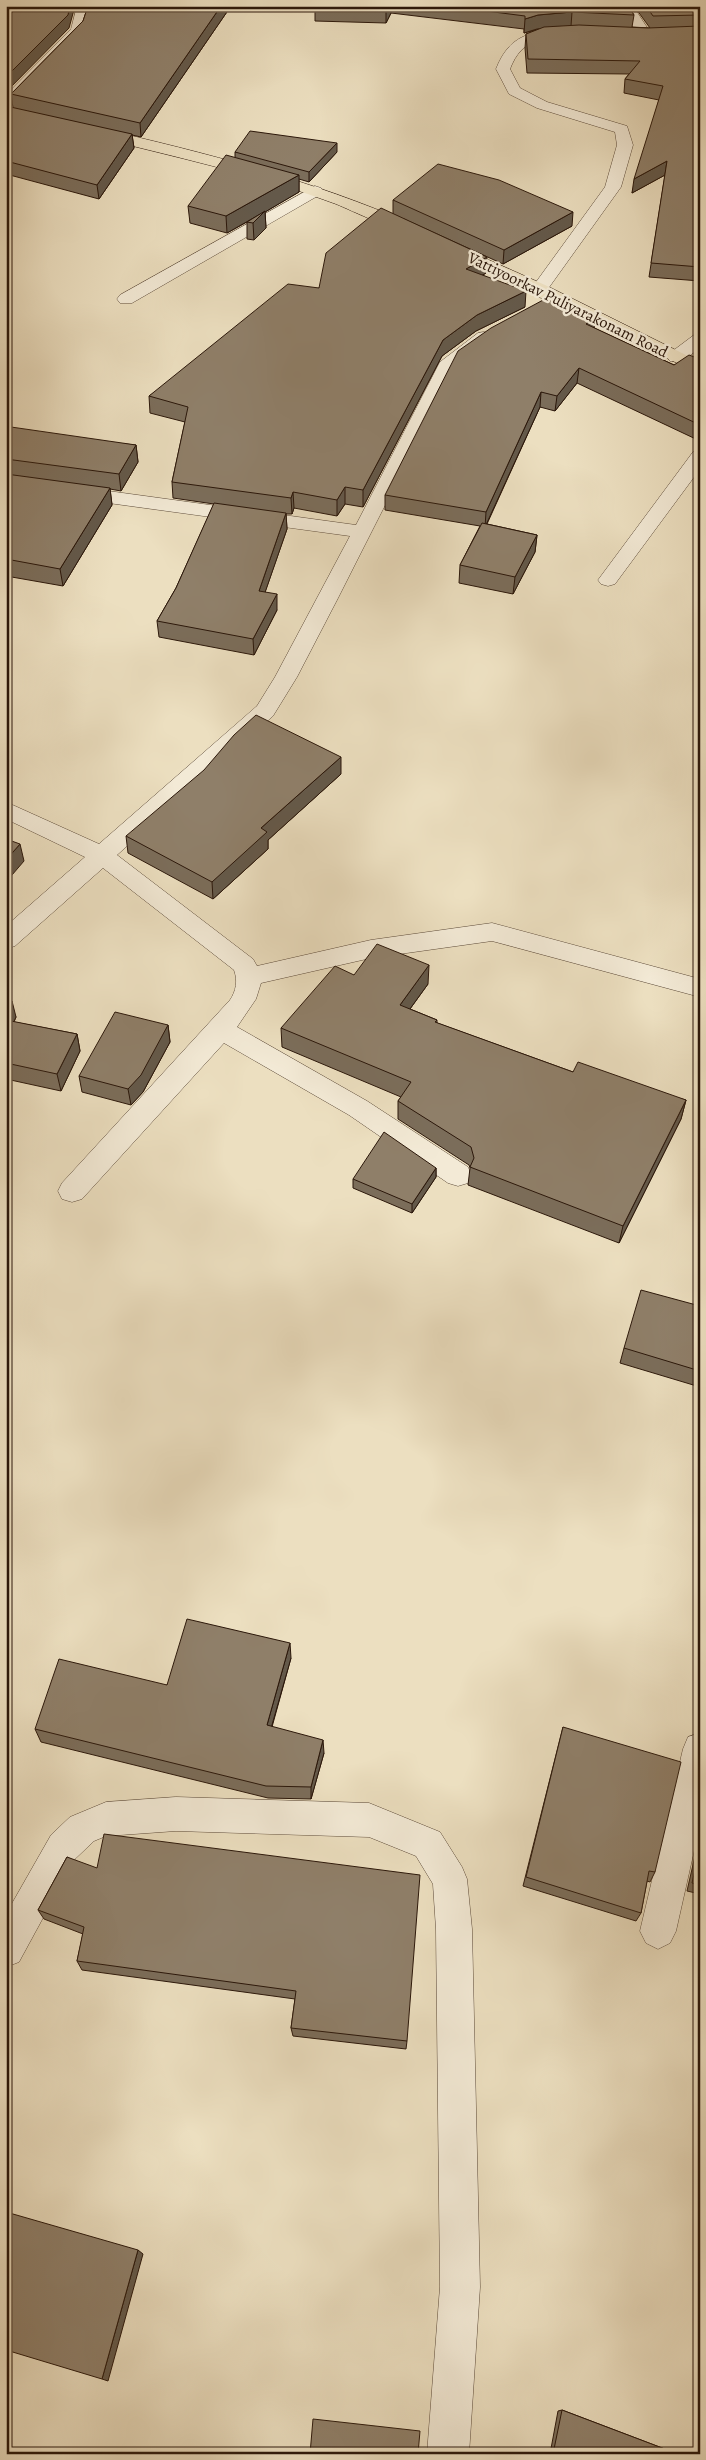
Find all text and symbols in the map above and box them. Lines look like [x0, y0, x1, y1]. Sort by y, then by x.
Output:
street label: Vattiyoorkav Puliyarakonam Road [463, 246, 672, 363]

